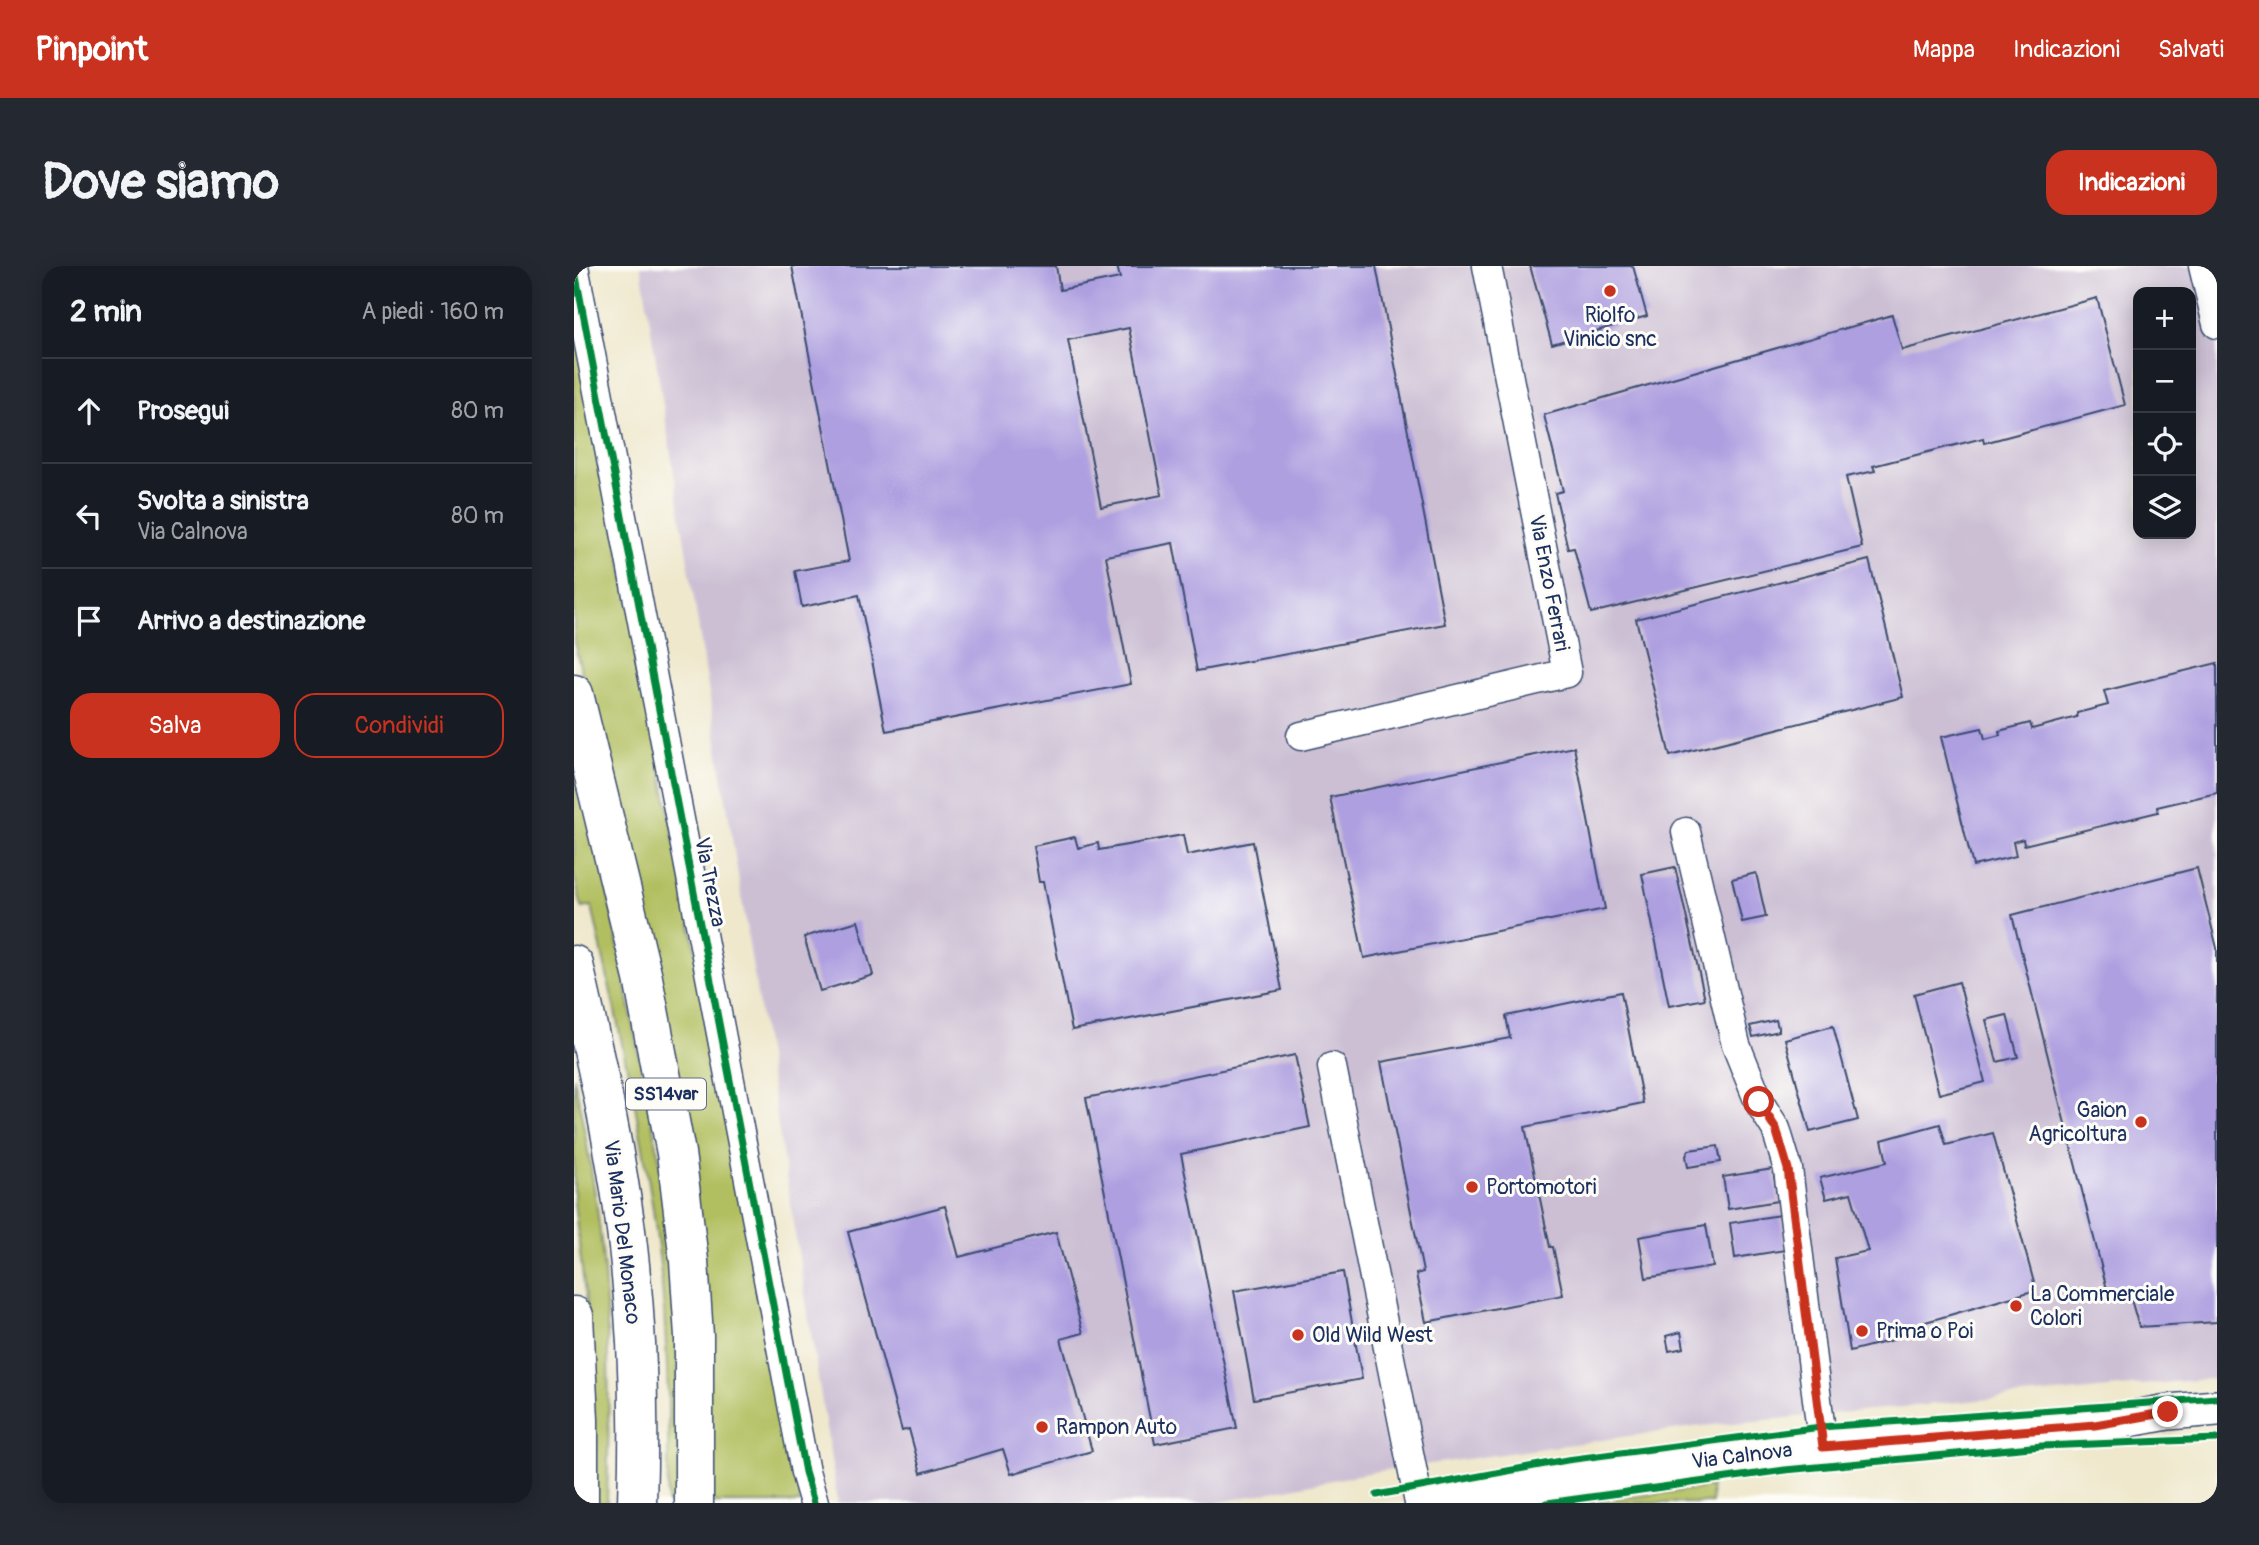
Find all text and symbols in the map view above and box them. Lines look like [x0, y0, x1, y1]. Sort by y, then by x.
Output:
text: Pinpoint [35, 29, 148, 70]
text: Mappa [1913, 35, 1975, 64]
text: Indicazioni [2013, 35, 2120, 64]
text: Salvati [2158, 35, 2224, 64]
button: Indicazioni [2046, 150, 2217, 215]
text: Dove siamo [42, 152, 279, 213]
marker: Riolfo Vinicio snc [1602, 283, 1618, 299]
map controls [2133, 287, 2196, 539]
button: + [2133, 287, 2196, 350]
text: 2 min [70, 293, 142, 330]
text: A piedi · 160 m [362, 297, 504, 326]
place label: Riolfo Vinicio snc [1563, 302, 1657, 353]
button: − [2133, 350, 2196, 413]
icon: ahead [70, 392, 108, 430]
text: Prosegui [137, 395, 229, 427]
text: 80 m [451, 396, 504, 425]
button: locate [2133, 413, 2196, 476]
button: layers [2133, 476, 2196, 539]
text: Svolta a sinistra [137, 485, 309, 517]
icon: left [70, 497, 108, 535]
text: 80 m [451, 501, 504, 530]
street label: Via Enzo Ferrari [1523, 512, 1576, 654]
text: Via Calnova [137, 517, 248, 546]
icon: arrive [70, 602, 108, 640]
text: Arrivo a destinazione [137, 605, 365, 637]
button: Salva [70, 693, 280, 758]
button: Condividi [294, 693, 504, 758]
street label: Via Trezza [688, 835, 732, 929]
road number: SS14var [626, 1079, 706, 1110]
route start [1743, 1086, 1774, 1117]
place label: Gaion Agricoltura [2028, 1097, 2127, 1148]
marker: Gaion Agricoltura [2133, 1114, 2149, 1130]
street label: Via Mario Del Monaco [597, 1138, 647, 1326]
place label: Portomotori [1486, 1174, 1597, 1201]
marker: Portomotori [1464, 1179, 1480, 1195]
place label: La Commerciale Colori [2030, 1281, 2175, 1332]
marker: La Commerciale Colori [2008, 1298, 2024, 1314]
place label: Prima o Poi [1876, 1318, 1974, 1345]
place label: Old Wild West [1312, 1322, 1433, 1349]
marker: Prima o Poi [1854, 1323, 1870, 1339]
marker: Old Wild West [1290, 1327, 1306, 1343]
route end [2152, 1396, 2183, 1427]
place label: Rampon Auto [1056, 1414, 1177, 1441]
marker: Rampon Auto [1034, 1419, 1050, 1435]
street label: Via Calnova [1690, 1436, 1794, 1476]

